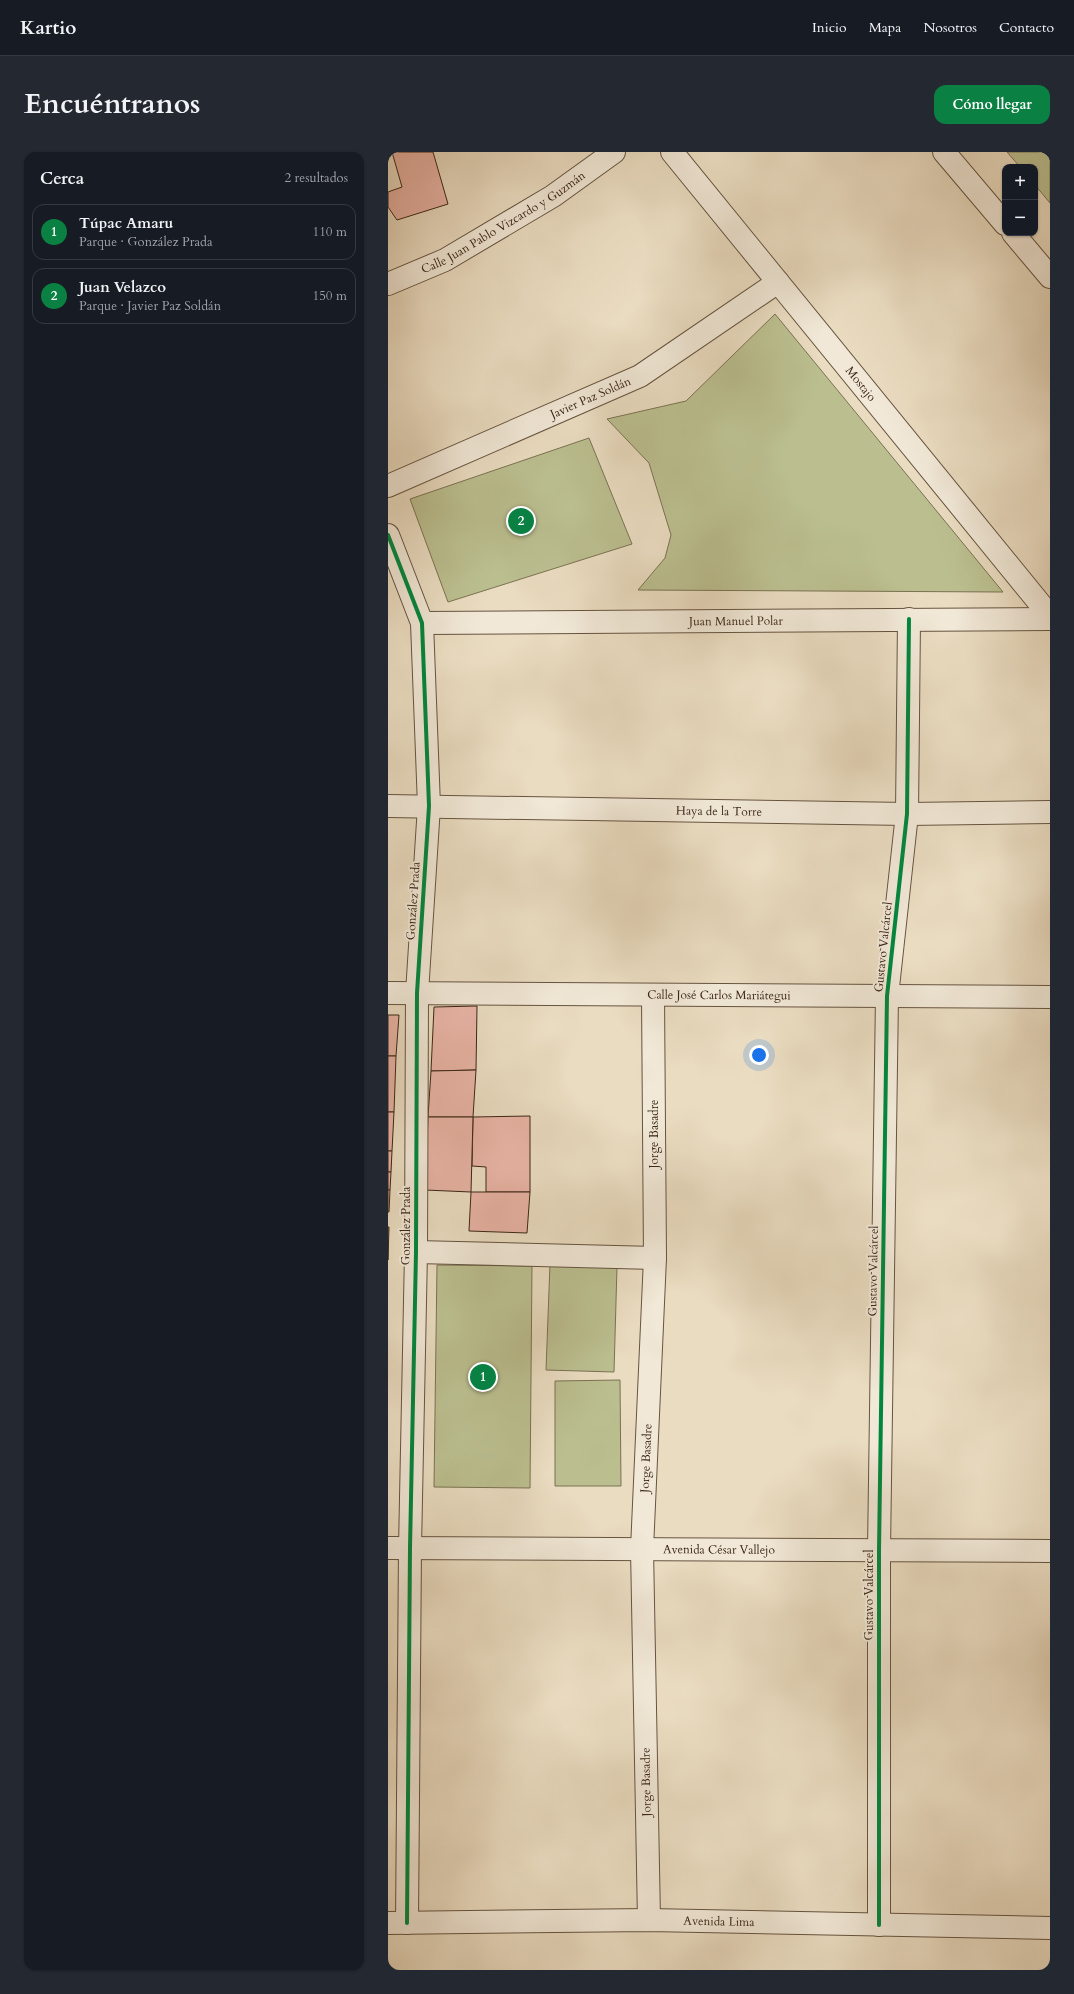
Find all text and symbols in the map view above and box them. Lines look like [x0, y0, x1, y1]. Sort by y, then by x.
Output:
text: Kartio [20, 15, 76, 41]
text: Inicio [812, 18, 847, 37]
text: Mapa [869, 18, 901, 37]
text: Nosotros [923, 18, 977, 37]
text: Contacto [999, 18, 1054, 37]
text: Encuéntranos [24, 85, 200, 123]
button: Cómo llegar [934, 85, 1050, 124]
map controls [1002, 164, 1038, 236]
button: + [1002, 164, 1038, 200]
text: Cerca [40, 167, 84, 190]
street label: Calle Juan Pablo Vizcardo y Guzmán [419, 167, 589, 277]
text: 2 resultados [284, 169, 348, 187]
button: − [1002, 200, 1038, 236]
text: Túpac Amaru [79, 213, 173, 233]
text: 1 [51, 223, 57, 241]
text: 110 m [313, 223, 347, 241]
text: Parque · González Prada [79, 233, 213, 251]
text: Juan Velazco [79, 277, 166, 297]
text: 2 [51, 287, 57, 305]
text: 150 m [313, 287, 347, 305]
text: Parque · Javier Paz Soldán [79, 297, 221, 315]
street label: Mostajo [842, 363, 880, 405]
street label: Javier Paz Soldán [546, 373, 634, 423]
pin: 2 [508, 506, 534, 536]
street label: Juan Manuel Polar [687, 613, 784, 629]
street label: Haya de la Torre [676, 802, 762, 820]
street label: González Prada [402, 860, 424, 941]
street label: Gustavo Valcárcel [870, 901, 896, 993]
street label: Calle José Carlos Mariátegui [647, 987, 791, 1003]
your location [749, 1045, 769, 1065]
street label: Jorge Basadre [646, 1099, 662, 1171]
street label: González Prada [398, 1186, 414, 1265]
street label: Gustavo Valcárcel [864, 1225, 882, 1317]
pin: 1 [470, 1362, 496, 1392]
street label: Jorge Basadre [636, 1423, 656, 1495]
street label: Avenida César Vallejo [663, 1541, 776, 1558]
street label: Gustavo Valcárcel [861, 1550, 877, 1640]
street label: Jorge Basadre [637, 1747, 655, 1819]
street label: Avenida Lima [683, 1913, 755, 1930]

